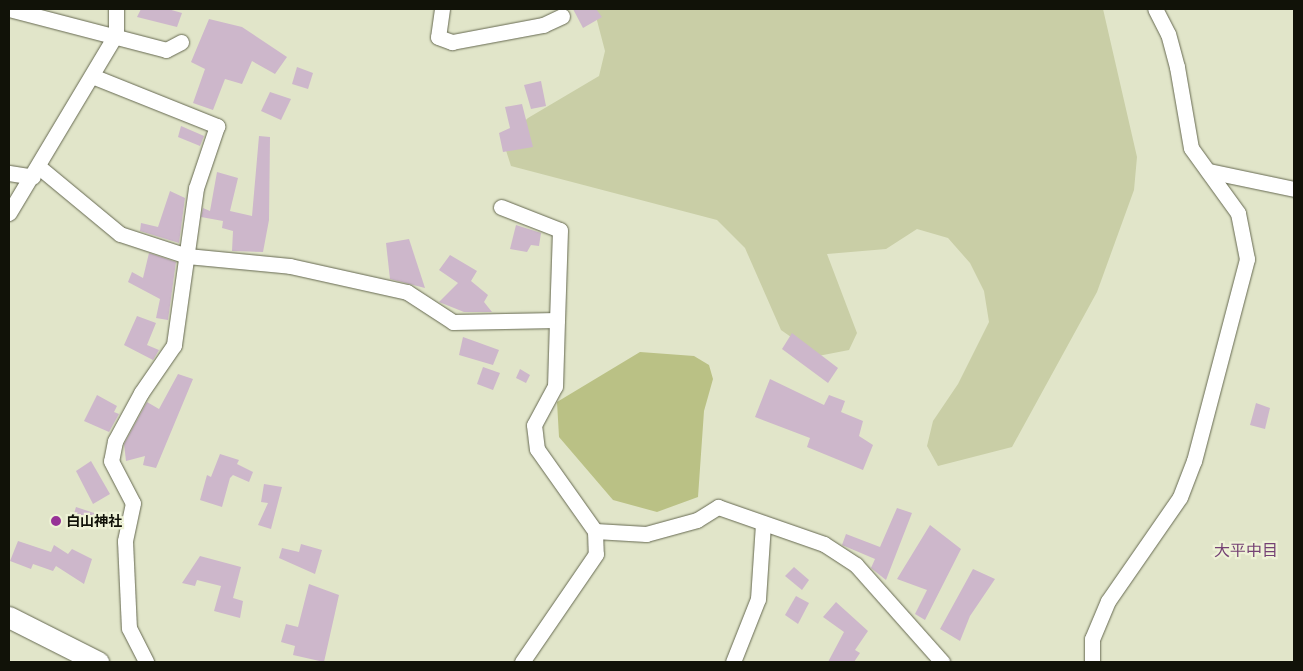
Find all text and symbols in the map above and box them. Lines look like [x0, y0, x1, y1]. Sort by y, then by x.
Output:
place label: 白山神社 [66, 513, 122, 529]
marker: 白山神社 [50, 515, 62, 527]
district label: 大平中目 [1214, 540, 1278, 560]

